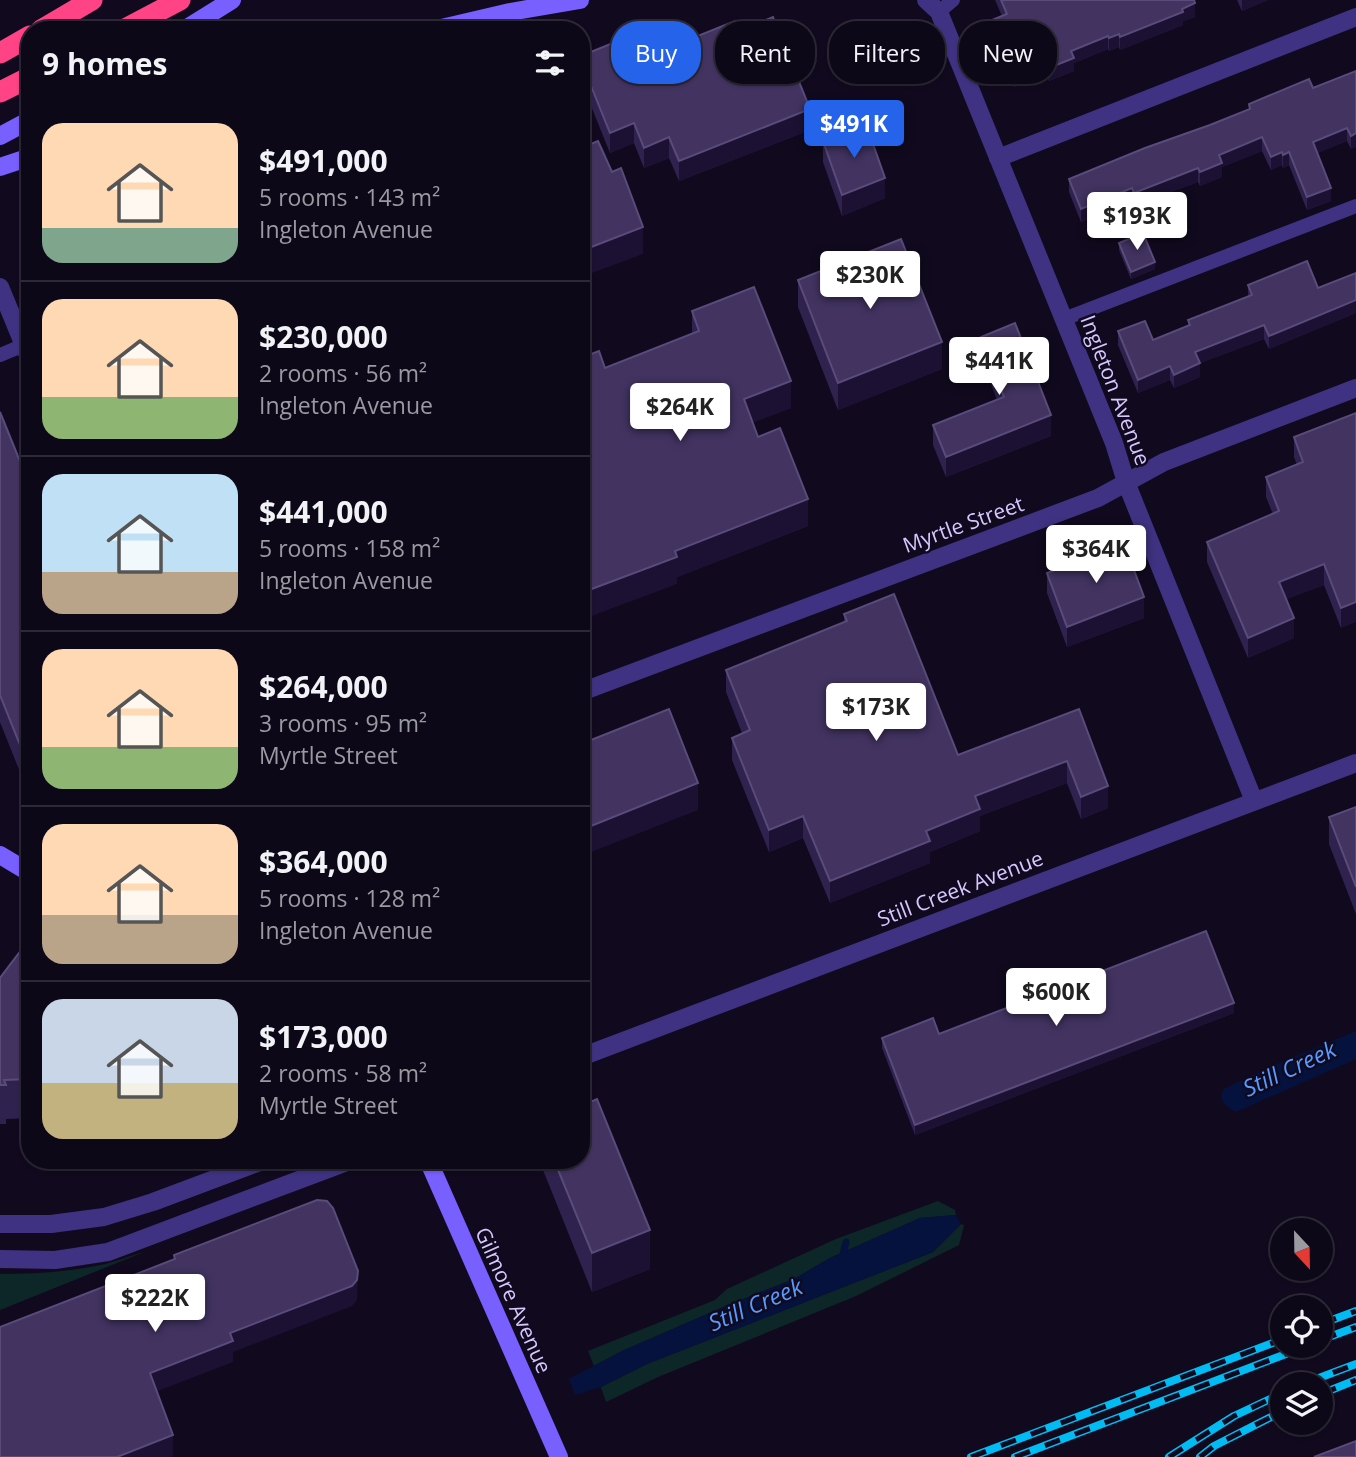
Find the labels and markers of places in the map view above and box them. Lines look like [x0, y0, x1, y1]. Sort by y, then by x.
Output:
pin: $491K [805, 100, 903, 160]
pin: $193K [1088, 192, 1186, 252]
pin: $230K [821, 252, 919, 311]
pin: $441K [950, 338, 1048, 397]
pin: $264K [631, 384, 729, 443]
pin: $364K [1047, 526, 1145, 585]
pin: $173K [827, 684, 925, 743]
pin: $600K [1007, 968, 1105, 1028]
pin: $222K [106, 1274, 204, 1334]

